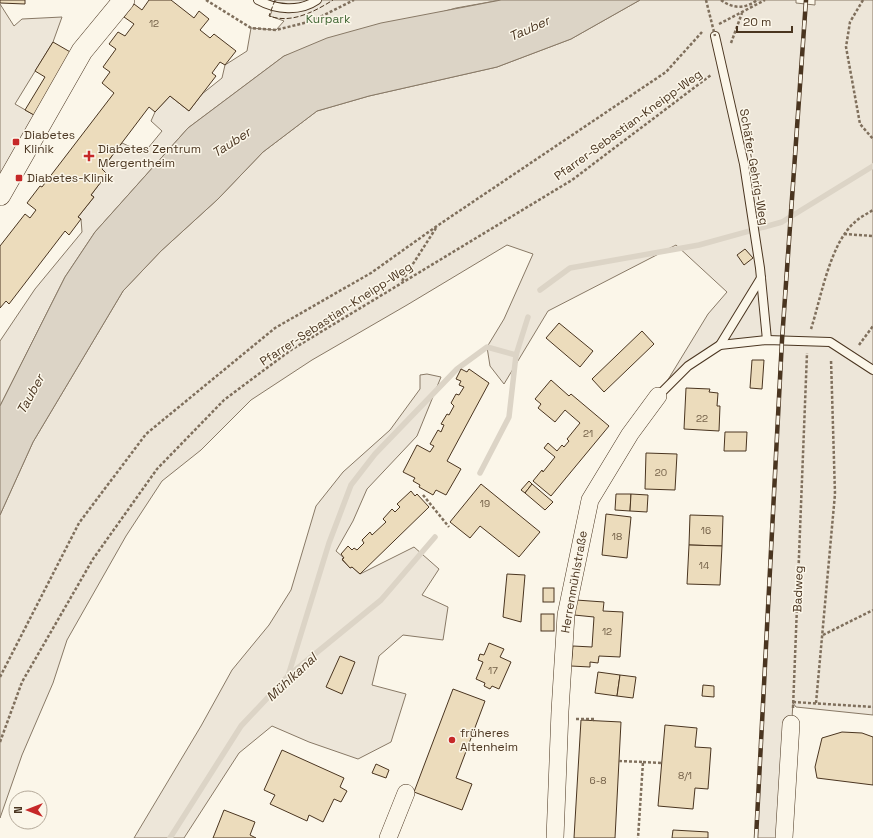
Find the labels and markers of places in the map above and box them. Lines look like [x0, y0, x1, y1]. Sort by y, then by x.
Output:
place label: Diabetes Klinik [24, 127, 75, 157]
marker: Diabetes Klinik [11, 137, 21, 147]
place label: Diabetes Zentrum Mergentheim [98, 141, 201, 171]
marker: Diabetes Zentrum Mergentheim [83, 150, 95, 162]
place label: Diabetes-Klinik [27, 170, 114, 186]
marker: Diabetes-Klinik [14, 173, 24, 183]
place label: früheres Altenheim [460, 725, 518, 755]
marker: früheres Altenheim [447, 735, 457, 745]

